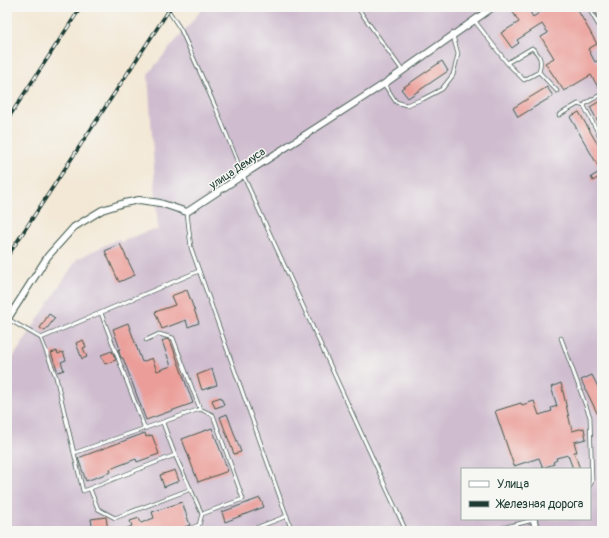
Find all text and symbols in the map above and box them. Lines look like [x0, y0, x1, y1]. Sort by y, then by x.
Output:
street label: улица Демуса [206, 145, 268, 192]
legend [461, 468, 591, 520]
text: Улица [497, 477, 529, 492]
text: Железная дорога [495, 497, 584, 512]

